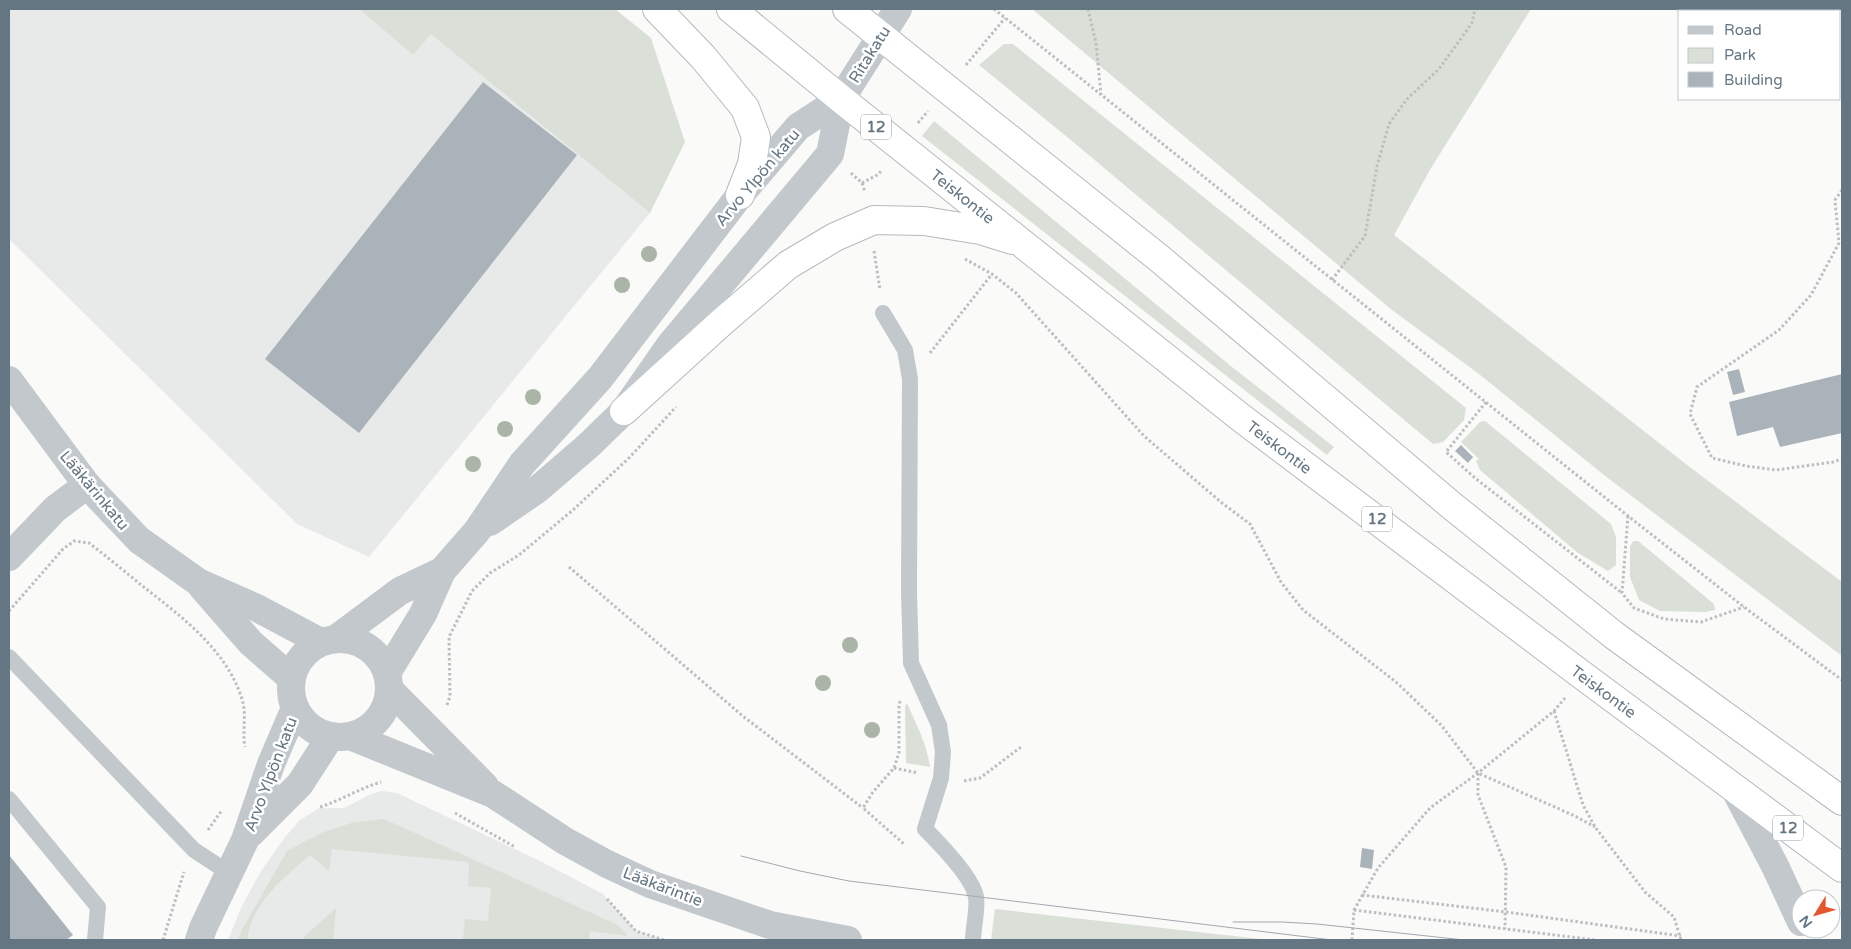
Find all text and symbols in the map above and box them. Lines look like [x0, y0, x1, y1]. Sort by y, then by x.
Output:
legend [1678, 10, 1841, 100]
text: Road [1724, 21, 1762, 39]
street label: Ritakatu [844, 22, 895, 87]
text: Park [1724, 46, 1756, 64]
text: Building [1724, 71, 1783, 89]
road number: 12 [861, 114, 891, 140]
street label: Arvo Ylpön katu [711, 125, 804, 231]
street label: Teiskontie [926, 165, 998, 229]
street label: Teiskontie [1242, 417, 1316, 479]
street label: Lääkärinkatu [55, 447, 133, 535]
road number: 12 [1362, 506, 1392, 532]
street label: Teiskontie [1567, 661, 1640, 723]
street label: Arvo Ylpön katu [240, 714, 302, 835]
road number: 12 [1773, 816, 1803, 840]
street label: Lääkärintie [620, 863, 705, 911]
north arrow [1791, 889, 1841, 939]
text: N [1796, 912, 1816, 931]

